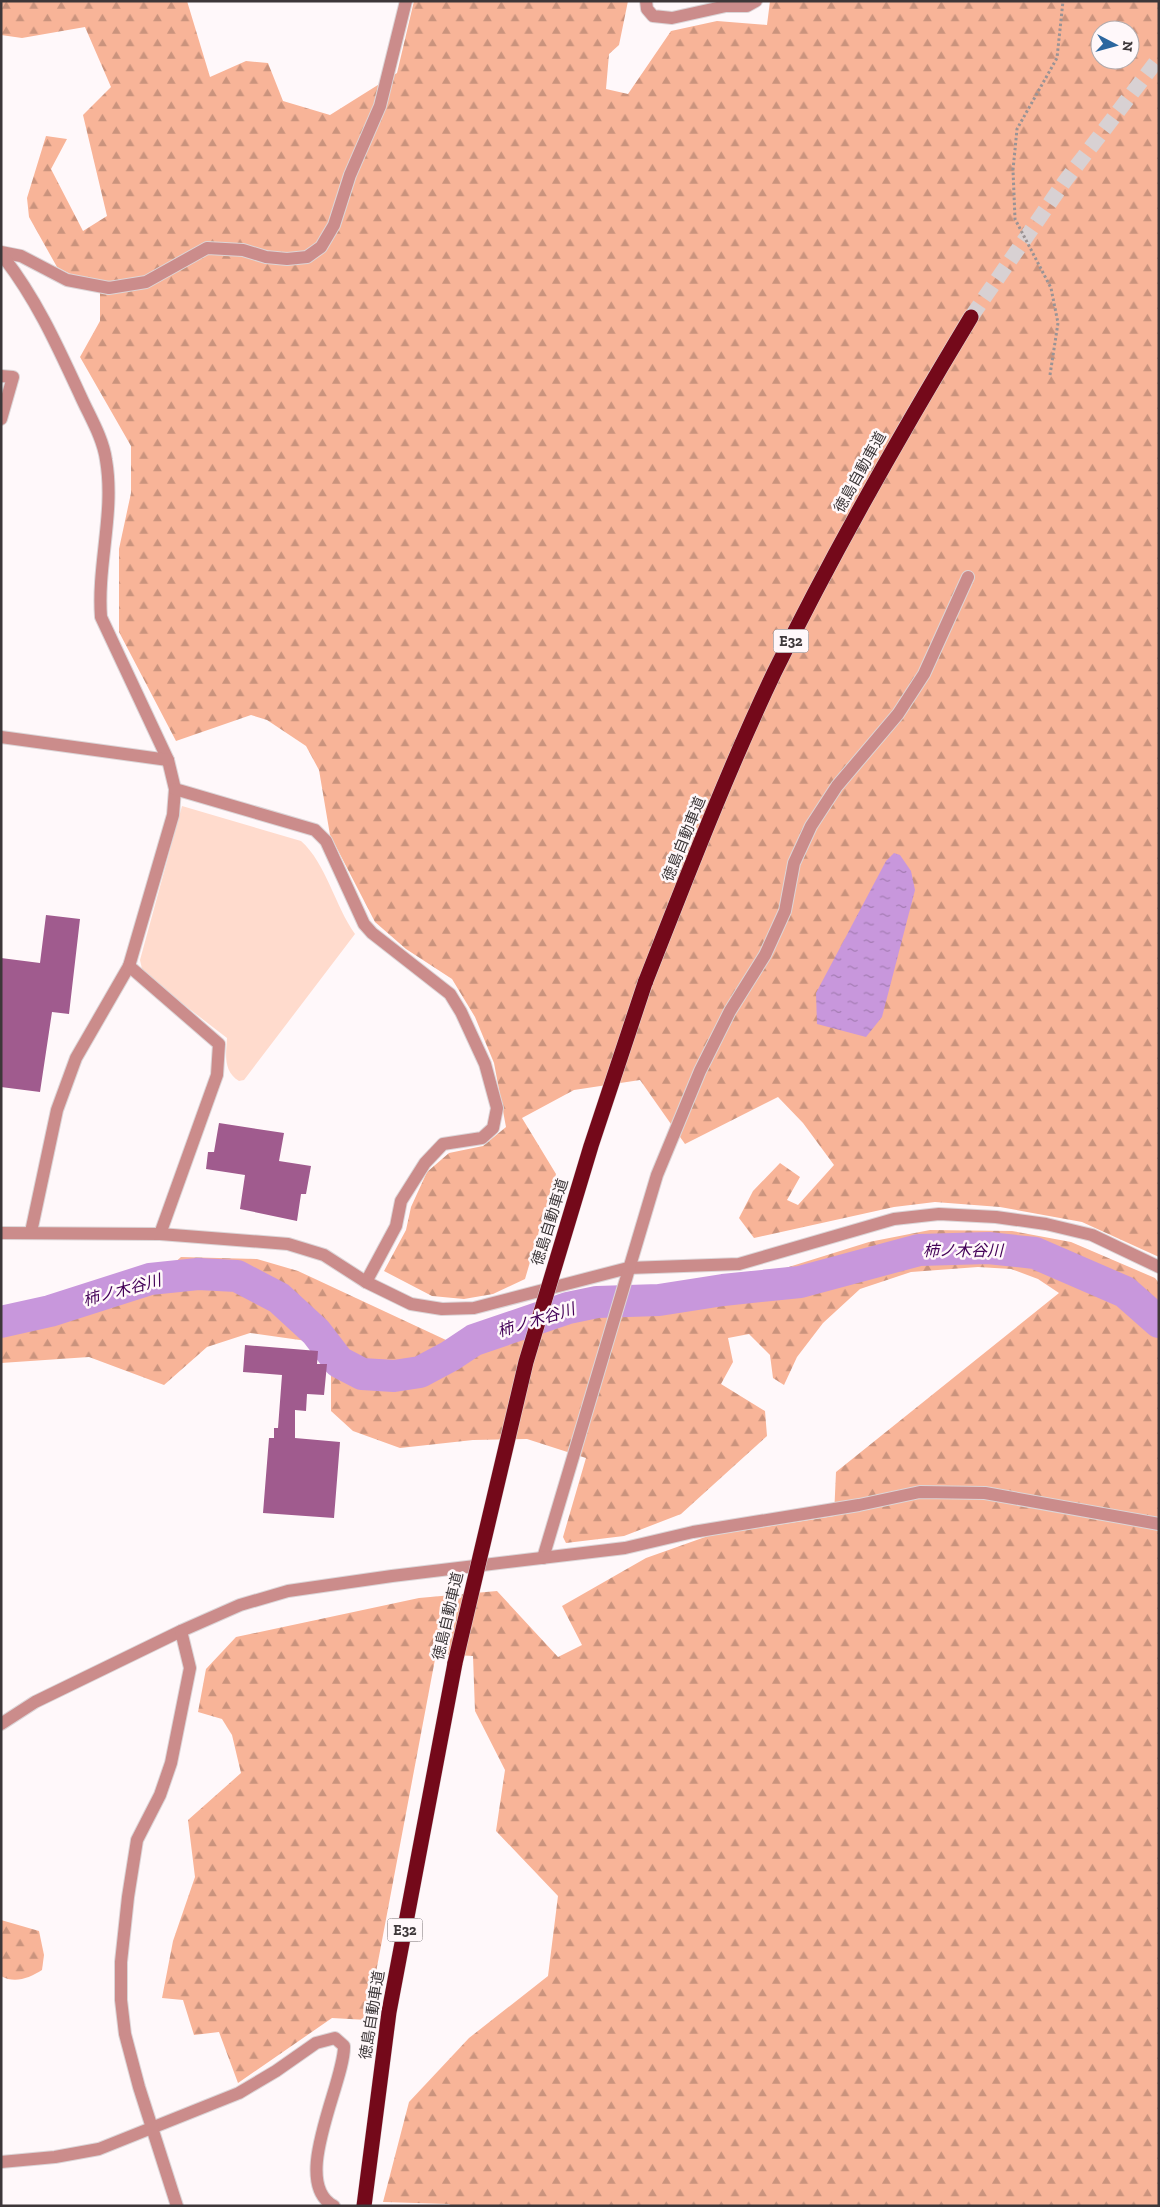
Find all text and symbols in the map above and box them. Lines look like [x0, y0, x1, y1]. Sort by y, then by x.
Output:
north arrow [1090, 20, 1140, 70]
text: N [1118, 40, 1136, 53]
street label: 徳島自動車道 [830, 428, 890, 516]
road number: E32 [774, 630, 808, 652]
street label: 徳島自動車道 [659, 794, 709, 884]
street label: 徳島自動車道 [528, 1176, 572, 1268]
water label: 柿ノ木谷川 [923, 1241, 1005, 1260]
water label: 柿ノ木谷川 [81, 1270, 165, 1310]
water label: 柿ノ木谷川 [495, 1299, 579, 1341]
street label: 徳島自動車道 [429, 1570, 467, 1662]
road number: E32 [388, 1918, 422, 1942]
street label: 徳島自動車道 [356, 1969, 388, 2061]

